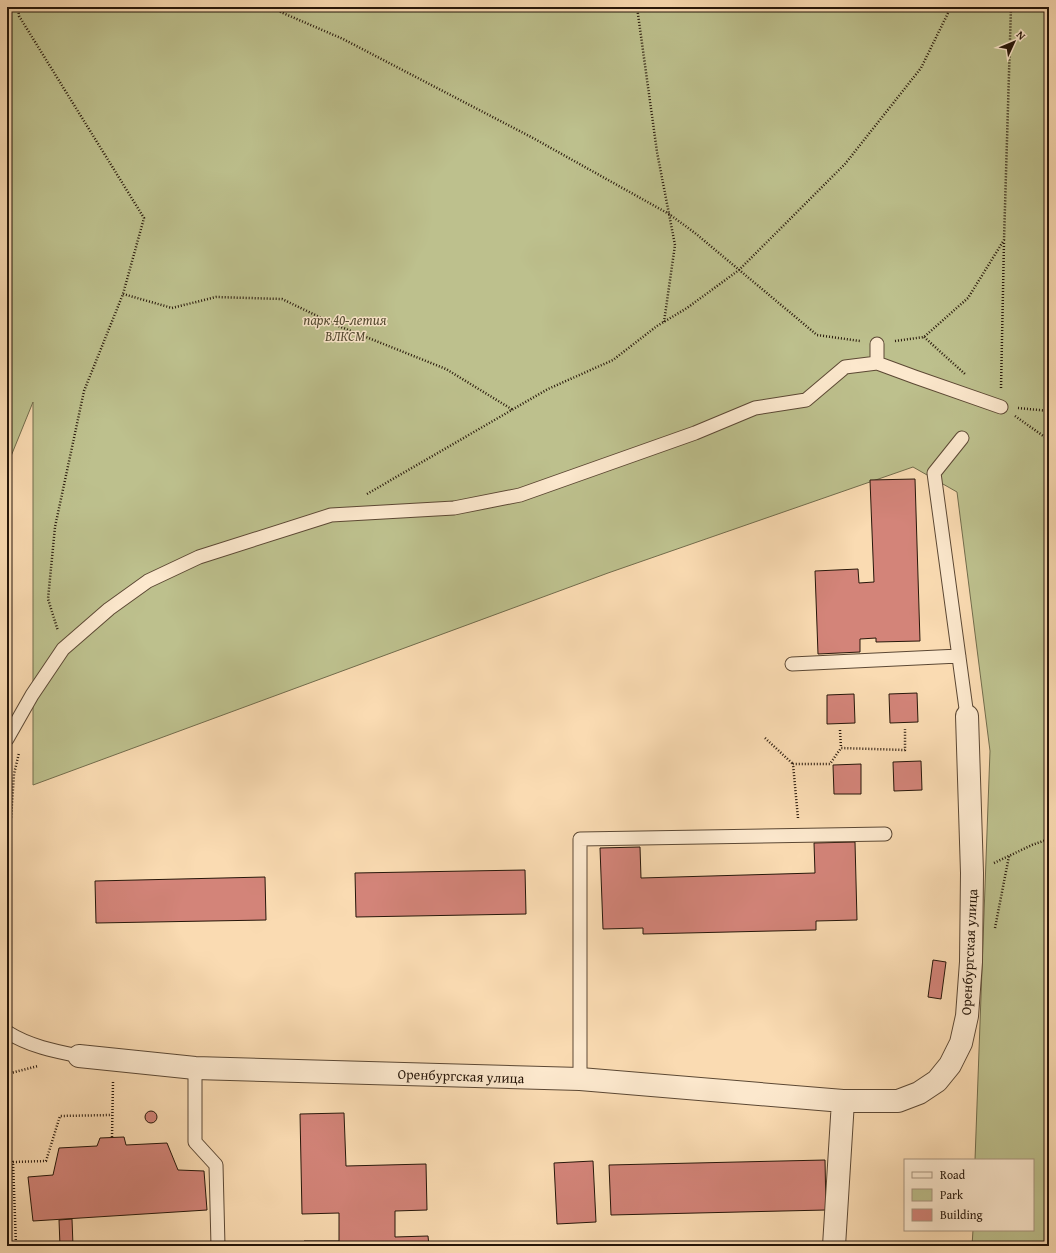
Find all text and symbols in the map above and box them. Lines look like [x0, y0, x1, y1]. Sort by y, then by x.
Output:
north arrow [994, 22, 1034, 62]
text: N [1013, 27, 1030, 44]
park label: парк 40-летия ВЛКСМ [303, 310, 387, 346]
street label: Оренбургская улица [956, 888, 982, 1016]
street label: Оренбургская улица [397, 1064, 525, 1088]
legend [904, 1159, 1034, 1231]
text: Road [940, 1166, 966, 1183]
text: Park [940, 1186, 964, 1203]
text: Building [940, 1206, 983, 1223]

